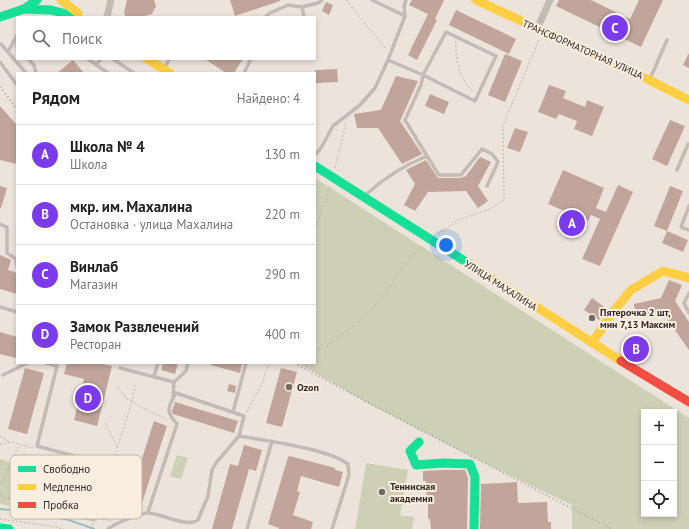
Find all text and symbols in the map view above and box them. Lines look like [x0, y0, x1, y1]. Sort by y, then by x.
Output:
pin: C [602, 13, 628, 43]
search box [16, 16, 316, 60]
street label: ТРАНСФОРМАТОРНАЯ УЛИЦА [520, 17, 645, 82]
icon: search [30, 27, 52, 49]
text: Поиск [62, 29, 102, 48]
text: Рядом [32, 87, 80, 109]
text: Найдено: 4 [237, 90, 300, 107]
text: Школа № 4 [70, 137, 145, 156]
text: A [41, 146, 49, 163]
text: 130 m [265, 146, 300, 163]
text: Школа [70, 156, 107, 173]
text: мкр. им. Махалина [70, 197, 193, 216]
text: B [41, 206, 49, 223]
text: 220 m [265, 206, 300, 223]
pin: A [559, 208, 585, 238]
text: Остановка · улица Махалина [70, 216, 233, 233]
your location [436, 235, 456, 255]
text: Винлаб [70, 257, 118, 276]
street label: УЛИЦА МАХАЛИНА [462, 257, 540, 314]
text: C [41, 266, 49, 283]
text: 290 m [265, 266, 300, 283]
text: Магазин [70, 276, 118, 293]
place label: Пятерочка 2 шт, мин 7,13 Максим [600, 306, 675, 331]
marker: Пятерочка 2 шт, мин 7,13 Максим [587, 313, 597, 323]
text: Замок Развлечений [70, 317, 199, 336]
text: D [41, 326, 49, 343]
text: 400 m [265, 326, 300, 343]
pin: B [623, 334, 649, 364]
text: Ресторан [70, 336, 121, 353]
place label: Ozon [297, 381, 319, 394]
marker: Ozon [284, 382, 294, 392]
pin: D [75, 383, 101, 413]
map controls [641, 409, 677, 517]
button: + [641, 409, 677, 445]
button: − [641, 445, 677, 481]
legend [10, 455, 142, 519]
text: Свободно [43, 462, 90, 476]
text: Медленно [43, 480, 92, 494]
place label: Теннисная академия [390, 480, 435, 505]
button: locate [641, 481, 677, 517]
marker: Теннисная академия [377, 487, 387, 497]
text: Пробка [43, 498, 79, 512]

